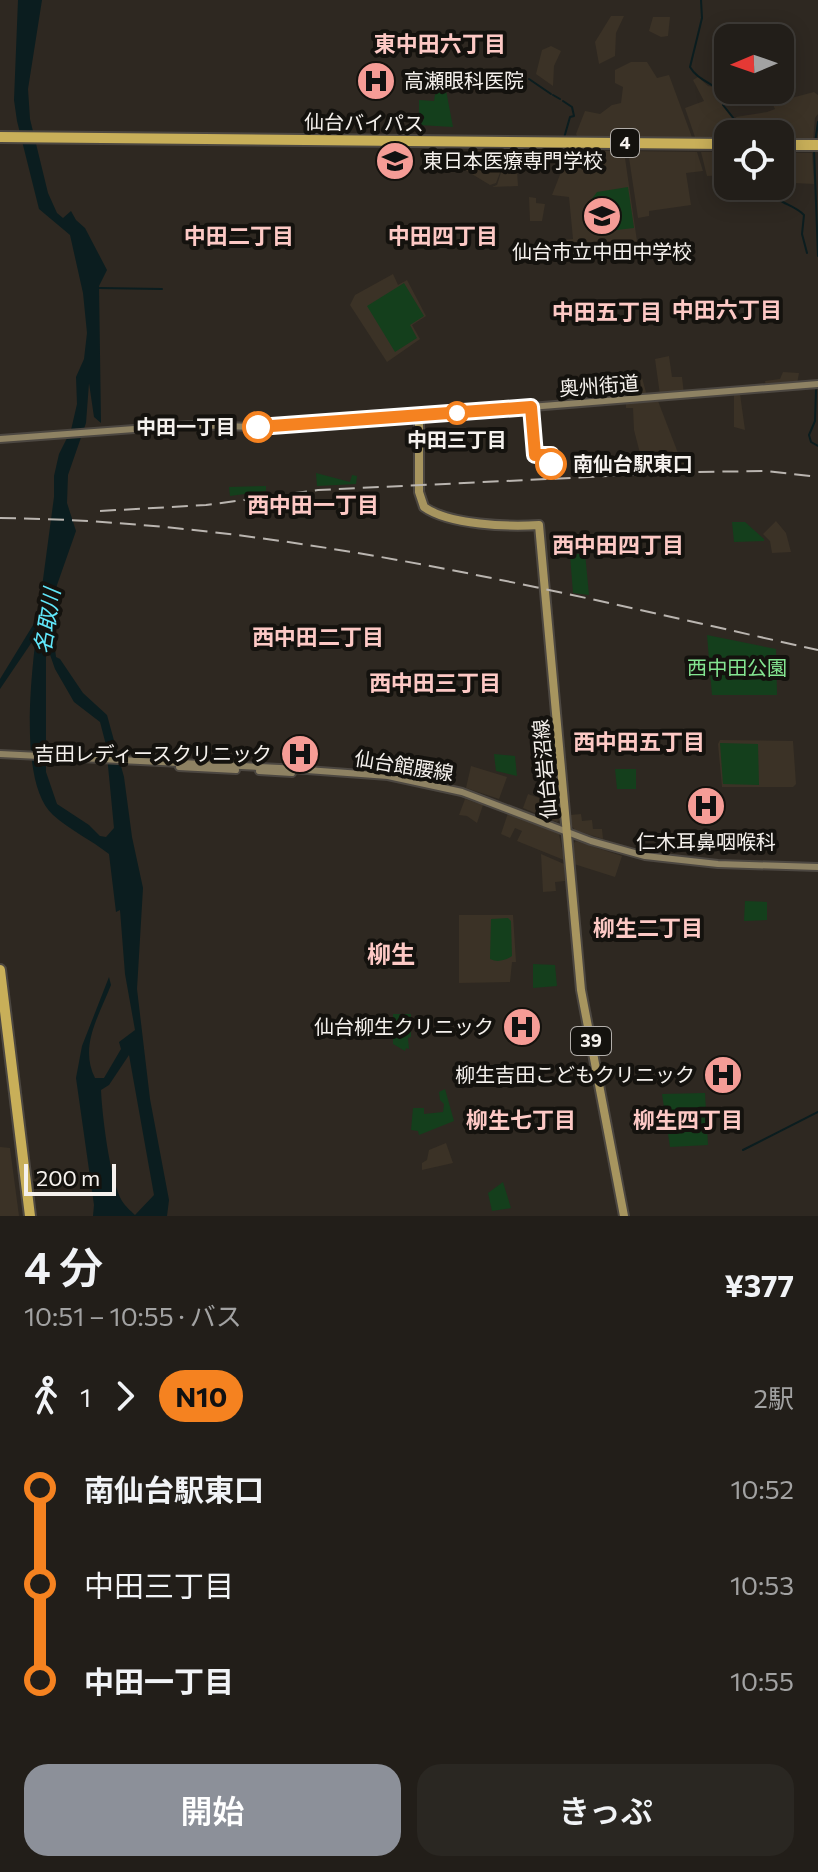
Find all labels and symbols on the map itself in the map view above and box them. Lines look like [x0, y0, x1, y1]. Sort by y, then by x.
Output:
north arrow [714, 24, 794, 104]
district label: 東中田六丁目 [374, 30, 506, 57]
hospital icon: 高瀬眼科医院 [355, 60, 397, 102]
place label: 高瀬眼科医院 [404, 68, 524, 92]
street label: 仙台バイパス [304, 109, 424, 135]
road number: 4 [611, 129, 639, 157]
school or university icon: 東日本医療専門学校 [374, 140, 416, 182]
place label: 東日本医療専門学校 [423, 148, 603, 172]
school or university icon: 仙台市立中田中学校 [581, 195, 623, 237]
district label: 中田二丁目 [184, 222, 294, 249]
district label: 中田四丁目 [388, 222, 498, 249]
place label: 仙台市立中田中学校 [512, 239, 692, 263]
district label: 中田六丁目 [672, 296, 782, 323]
district label: 中田五丁目 [552, 298, 662, 325]
street label: 奥州街道 [558, 370, 640, 400]
marker: 中田三丁目 [446, 402, 468, 424]
marker: 中田一丁目 [243, 412, 273, 442]
place label: 中田一丁目 [136, 414, 236, 438]
place label: 中田三丁目 [407, 427, 507, 451]
marker: 南仙台駅東口 [536, 449, 566, 479]
place label: 南仙台駅東口 [573, 451, 693, 475]
district label: 西中田一丁目 [247, 491, 379, 518]
district label: 西中田四丁目 [552, 531, 684, 558]
water label: 名取川 [28, 584, 65, 656]
district label: 西中田二丁目 [252, 623, 384, 650]
park label: 西中田公園 [687, 655, 787, 679]
district label: 西中田三丁目 [369, 669, 501, 696]
street label: 仙台岩沼線 [528, 718, 560, 820]
district label: 西中田五丁目 [573, 728, 705, 755]
hospital icon: 吉田レディースクリニック [279, 733, 321, 775]
place label: 吉田レディースクリニック [34, 741, 272, 765]
street label: 仙台館腰線 [353, 745, 455, 785]
hospital icon: 仁木耳鼻咽喉科 [685, 785, 727, 827]
place label: 仁木耳鼻咽喉科 [636, 829, 776, 853]
district label: 柳生二丁目 [593, 914, 703, 941]
district label: 柳生 [367, 939, 415, 968]
hospital icon: 仙台柳生クリニック [501, 1006, 543, 1048]
place label: 仙台柳生クリニック [314, 1014, 494, 1038]
road number: 39 [571, 1027, 611, 1055]
hospital icon: 柳生吉田こどもクリニック [702, 1054, 744, 1096]
place label: 柳生吉田こどもクリニック [455, 1062, 695, 1086]
district label: 柳生七丁目 [466, 1106, 576, 1133]
district label: 柳生四丁目 [633, 1106, 743, 1133]
scale bar [24, 1160, 116, 1196]

